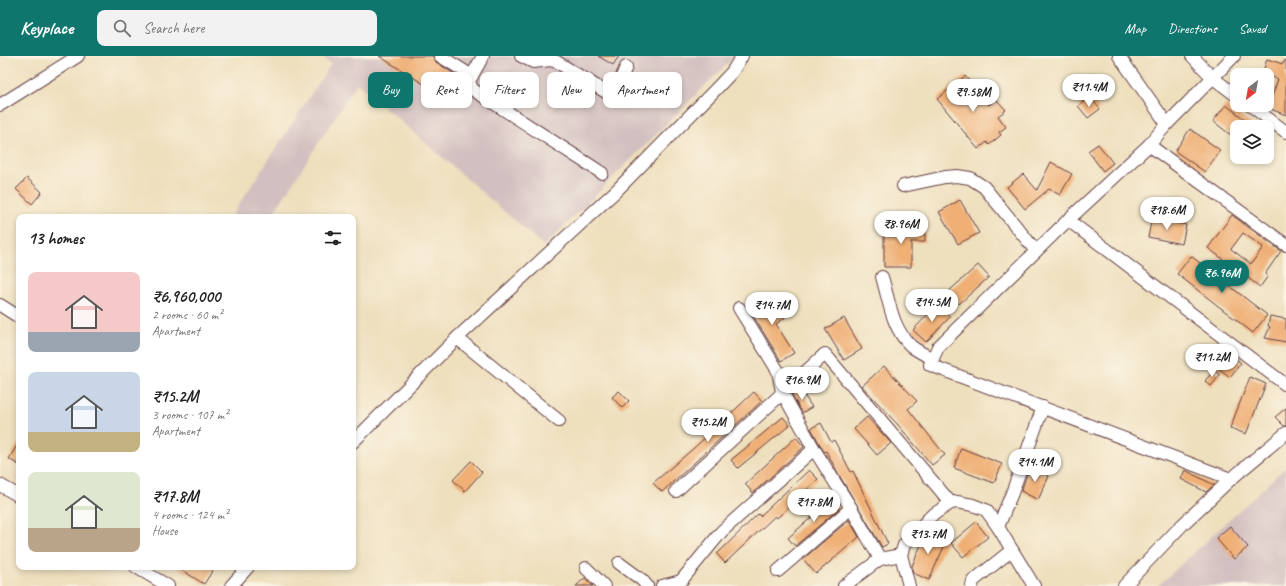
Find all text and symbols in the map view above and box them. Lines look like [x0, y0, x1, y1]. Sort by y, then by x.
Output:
search box [97, 10, 377, 46]
text: Keyplace [20, 16, 73, 40]
icon: search [111, 17, 133, 39]
text: Search here [143, 19, 204, 38]
text: Map [1125, 20, 1146, 37]
text: Directions [1168, 20, 1217, 37]
text: Saved [1239, 20, 1266, 37]
north arrow [1230, 68, 1274, 112]
map controls [1230, 68, 1274, 164]
chip: Buy [368, 72, 413, 108]
chip: Rent [421, 72, 472, 108]
chip: Filters [480, 72, 539, 108]
chip: New [547, 72, 595, 108]
chip: Apartment [603, 72, 682, 108]
pin: ₹11.4M [1056, 74, 1122, 108]
pin: ₹9.58M [940, 79, 1006, 113]
text: ₹11.4M [1071, 79, 1107, 95]
text: ₹9.58M [955, 84, 991, 100]
button: layers [1230, 120, 1274, 164]
pin: ₹18.6M [1134, 197, 1200, 231]
text: ₹18.6M [1149, 202, 1185, 218]
pin: ₹8.96M [868, 211, 934, 245]
text: ₹8.96M [883, 216, 919, 232]
icon: filters [322, 227, 344, 249]
text: 13 homes [28, 228, 84, 249]
pin: ₹6.96M [1189, 260, 1255, 294]
text: ₹6.96M [1204, 265, 1240, 281]
text: ₹6,960,000 [152, 286, 220, 307]
icon: home [60, 288, 108, 336]
pin: ₹14.5M [899, 289, 965, 323]
pin: ₹14.7M [739, 292, 805, 326]
text: ₹14.5M [914, 294, 950, 310]
text: ₹14.7M [754, 297, 790, 313]
text: 2 rooms · 60 m² [152, 307, 222, 323]
text: Apartment [152, 323, 200, 339]
pin: ₹11.2M [1179, 344, 1245, 378]
text: ₹11.2M [1194, 349, 1230, 365]
pin: ₹16.9M [769, 367, 835, 401]
text: ₹16.9M [784, 372, 820, 388]
text: ₹15.2M [152, 386, 198, 407]
icon: home [60, 388, 108, 436]
text: 3 rooms · 107 m² [152, 407, 228, 423]
pin: ₹15.2M [675, 409, 741, 443]
text: ₹15.2M [690, 414, 726, 430]
text: Apartment [152, 423, 200, 439]
pin: ₹14.1M [1002, 449, 1068, 483]
text: ₹14.1M [1017, 454, 1053, 470]
text: ₹17.8M [152, 486, 198, 507]
icon: home [60, 488, 108, 536]
pin: ₹17.8M [781, 489, 847, 523]
text: ₹17.8M [796, 494, 832, 510]
text: 4 rooms · 124 m² [152, 507, 228, 523]
pin: ₹13.7M [895, 521, 961, 555]
text: House [152, 523, 177, 539]
text: ₹13.7M [910, 526, 946, 542]

